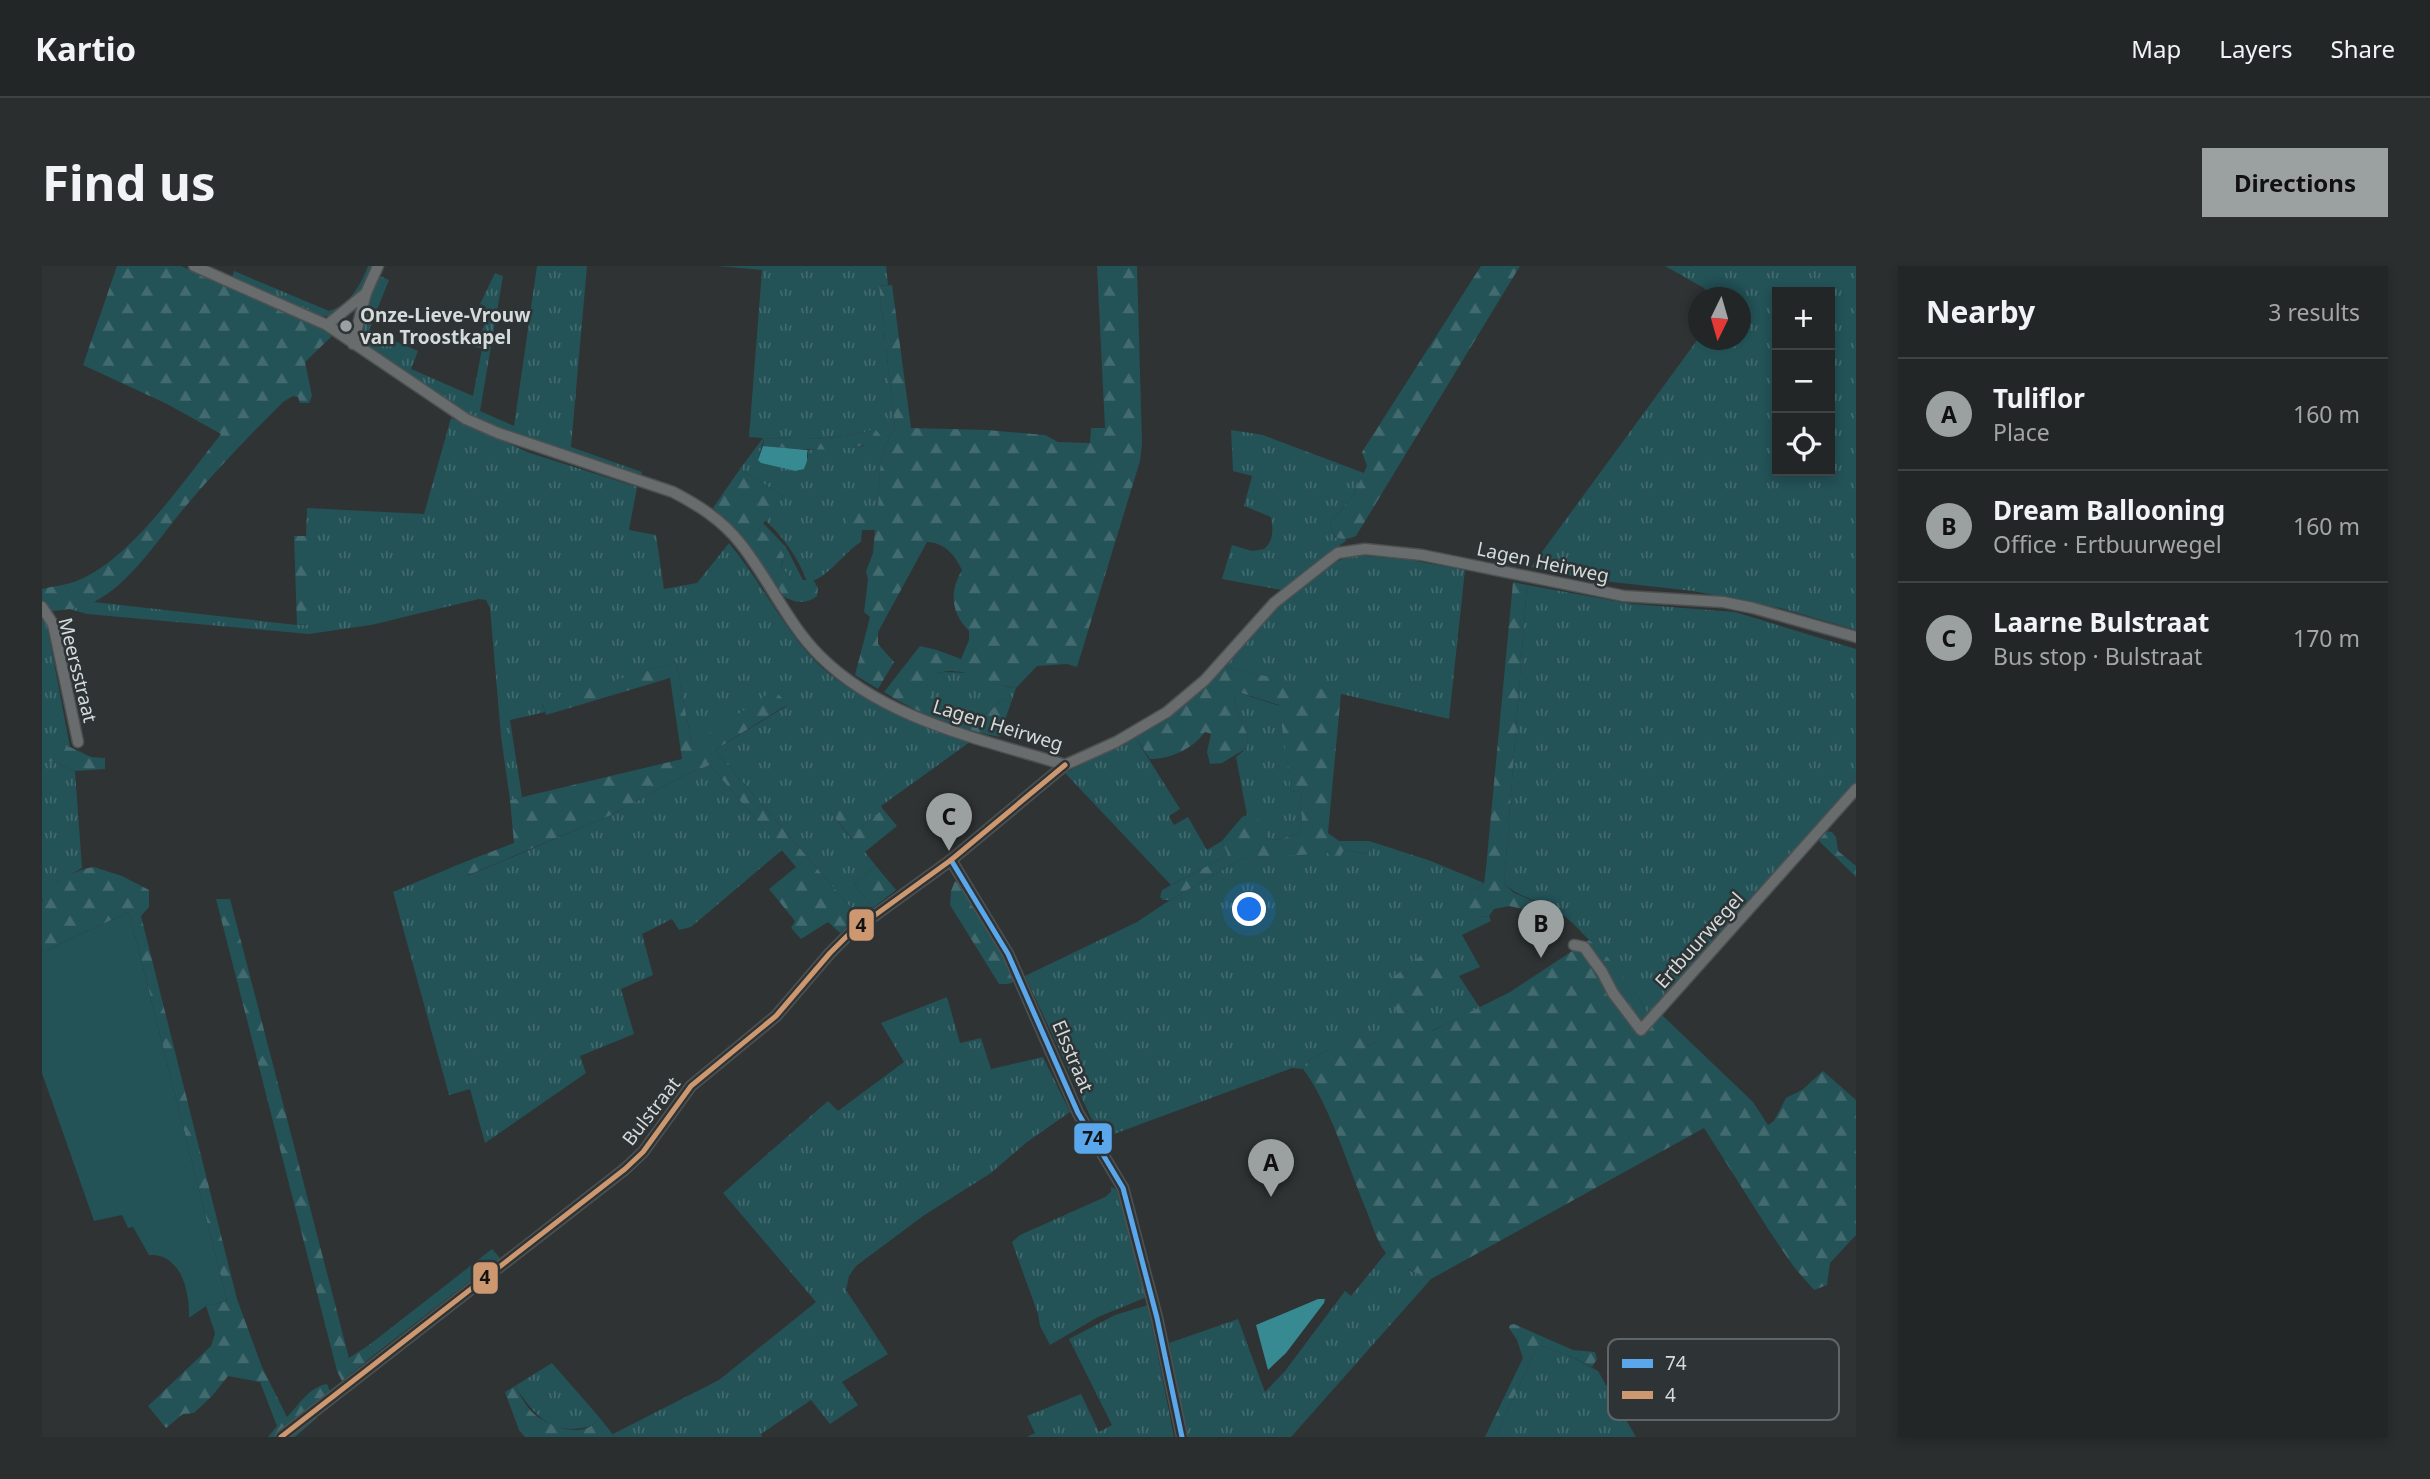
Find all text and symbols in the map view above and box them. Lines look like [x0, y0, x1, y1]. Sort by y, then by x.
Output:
text: Kartio [35, 26, 136, 71]
text: Map [2131, 32, 2181, 65]
text: Layers [2219, 32, 2293, 65]
text: Share [2331, 32, 2395, 65]
button: Directions [2202, 148, 2388, 217]
text: Find us [42, 149, 216, 215]
north arrow [1688, 287, 1751, 350]
map controls [1772, 287, 1835, 476]
button: + [1772, 287, 1835, 350]
text: Nearby [1926, 291, 2035, 332]
text: 3 results [2268, 296, 2360, 328]
place label: Onze-Lieve-Vrouw van Troostkapel [360, 302, 531, 350]
marker: Onze-Lieve-Vrouw van Troostkapel [338, 318, 354, 334]
button: − [1772, 350, 1835, 413]
text: Tuliflor [1993, 380, 2085, 416]
text: A [1941, 398, 1957, 430]
text: 160 m [2293, 398, 2360, 430]
button: locate [1772, 413, 1835, 476]
text: Place [1993, 416, 2050, 448]
text: Dream Ballooning [1993, 492, 2225, 528]
text: B [1941, 510, 1957, 542]
text: 160 m [2293, 510, 2360, 542]
text: Office · Ertbuurwegel [1993, 528, 2222, 560]
street label: Lagen Heirweg [1474, 535, 1612, 589]
text: Laarne Bulstraat [1993, 604, 2209, 640]
street label: Meersstraat [52, 615, 104, 725]
text: C [1942, 622, 1956, 654]
text: 170 m [2293, 622, 2360, 654]
text: Bus stop · Bulstraat [1993, 640, 2202, 672]
street label: Lagen Heirweg [930, 693, 1066, 757]
pin: C [926, 793, 972, 851]
street label: Ertbuurwegel [1649, 886, 1749, 994]
your location [1232, 892, 1266, 926]
pin: B [1518, 900, 1564, 958]
line badge: 4 [848, 908, 875, 942]
text: 4 [856, 912, 867, 938]
street label: Elsstraat [1046, 1016, 1100, 1096]
street label: Bulstraat [616, 1071, 686, 1151]
line badge: 74 [1073, 1122, 1113, 1155]
text: 74 [1082, 1125, 1104, 1151]
pin: A [1248, 1139, 1294, 1197]
line badge: 4 [472, 1261, 499, 1295]
text: 4 [480, 1264, 491, 1290]
legend [1608, 1339, 1839, 1420]
text: 74 [1665, 1350, 1687, 1376]
text: 4 [1665, 1382, 1676, 1408]

